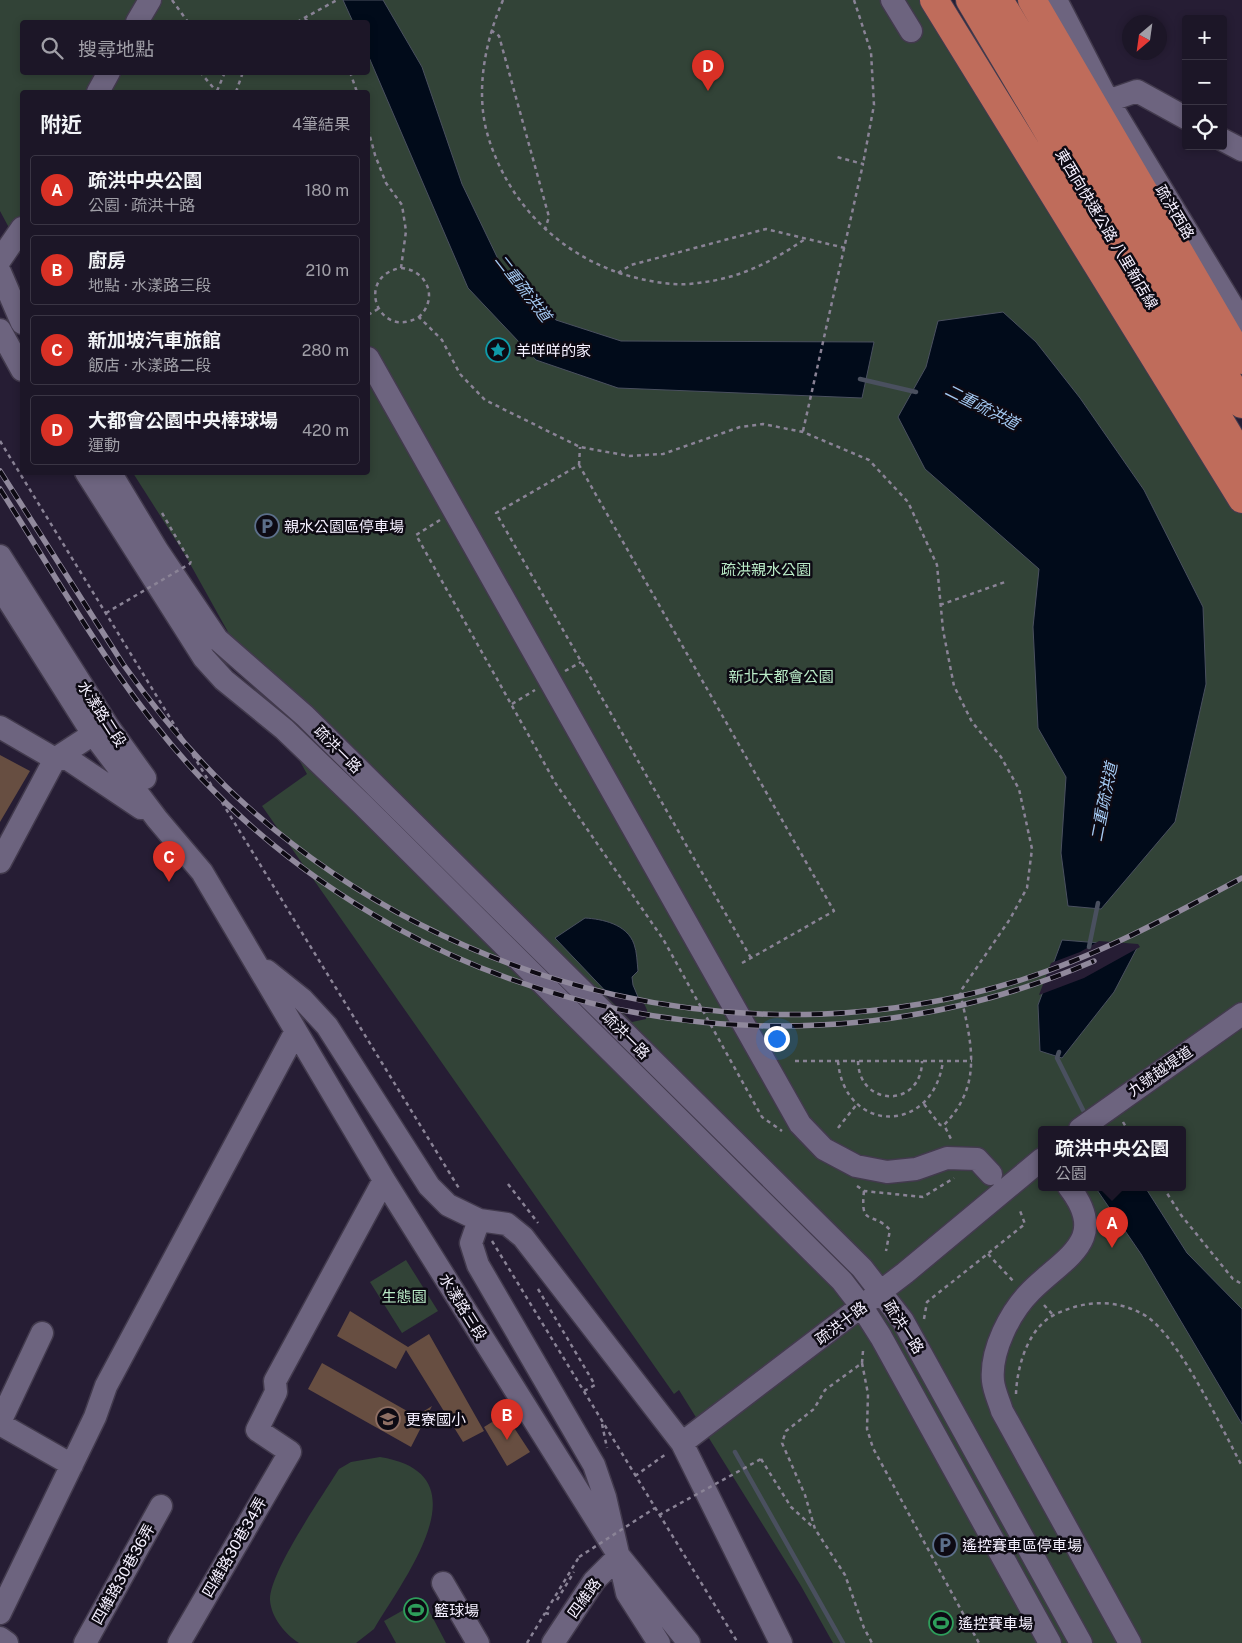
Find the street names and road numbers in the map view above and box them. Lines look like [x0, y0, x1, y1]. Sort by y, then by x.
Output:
street label: 東西向快速公路 八里新店線 [1052, 146, 1162, 312]
street label: 疏洪西路 [1152, 182, 1198, 242]
street label: 水漾路二段 [74, 678, 130, 750]
street label: 疏洪一路 [311, 722, 365, 776]
street label: 疏洪一路 [599, 1008, 653, 1062]
street label: 九號越堤道 [1124, 1043, 1196, 1099]
street label: 水漾路三段 [436, 1271, 490, 1343]
street label: 疏洪一路 [881, 1297, 927, 1357]
street label: 疏洪十路 [812, 1298, 870, 1348]
street label: 四維路30巷34弄 [199, 1494, 269, 1600]
street label: 四維路30巷36弄 [88, 1521, 158, 1627]
street label: 四維路 [564, 1575, 604, 1621]

